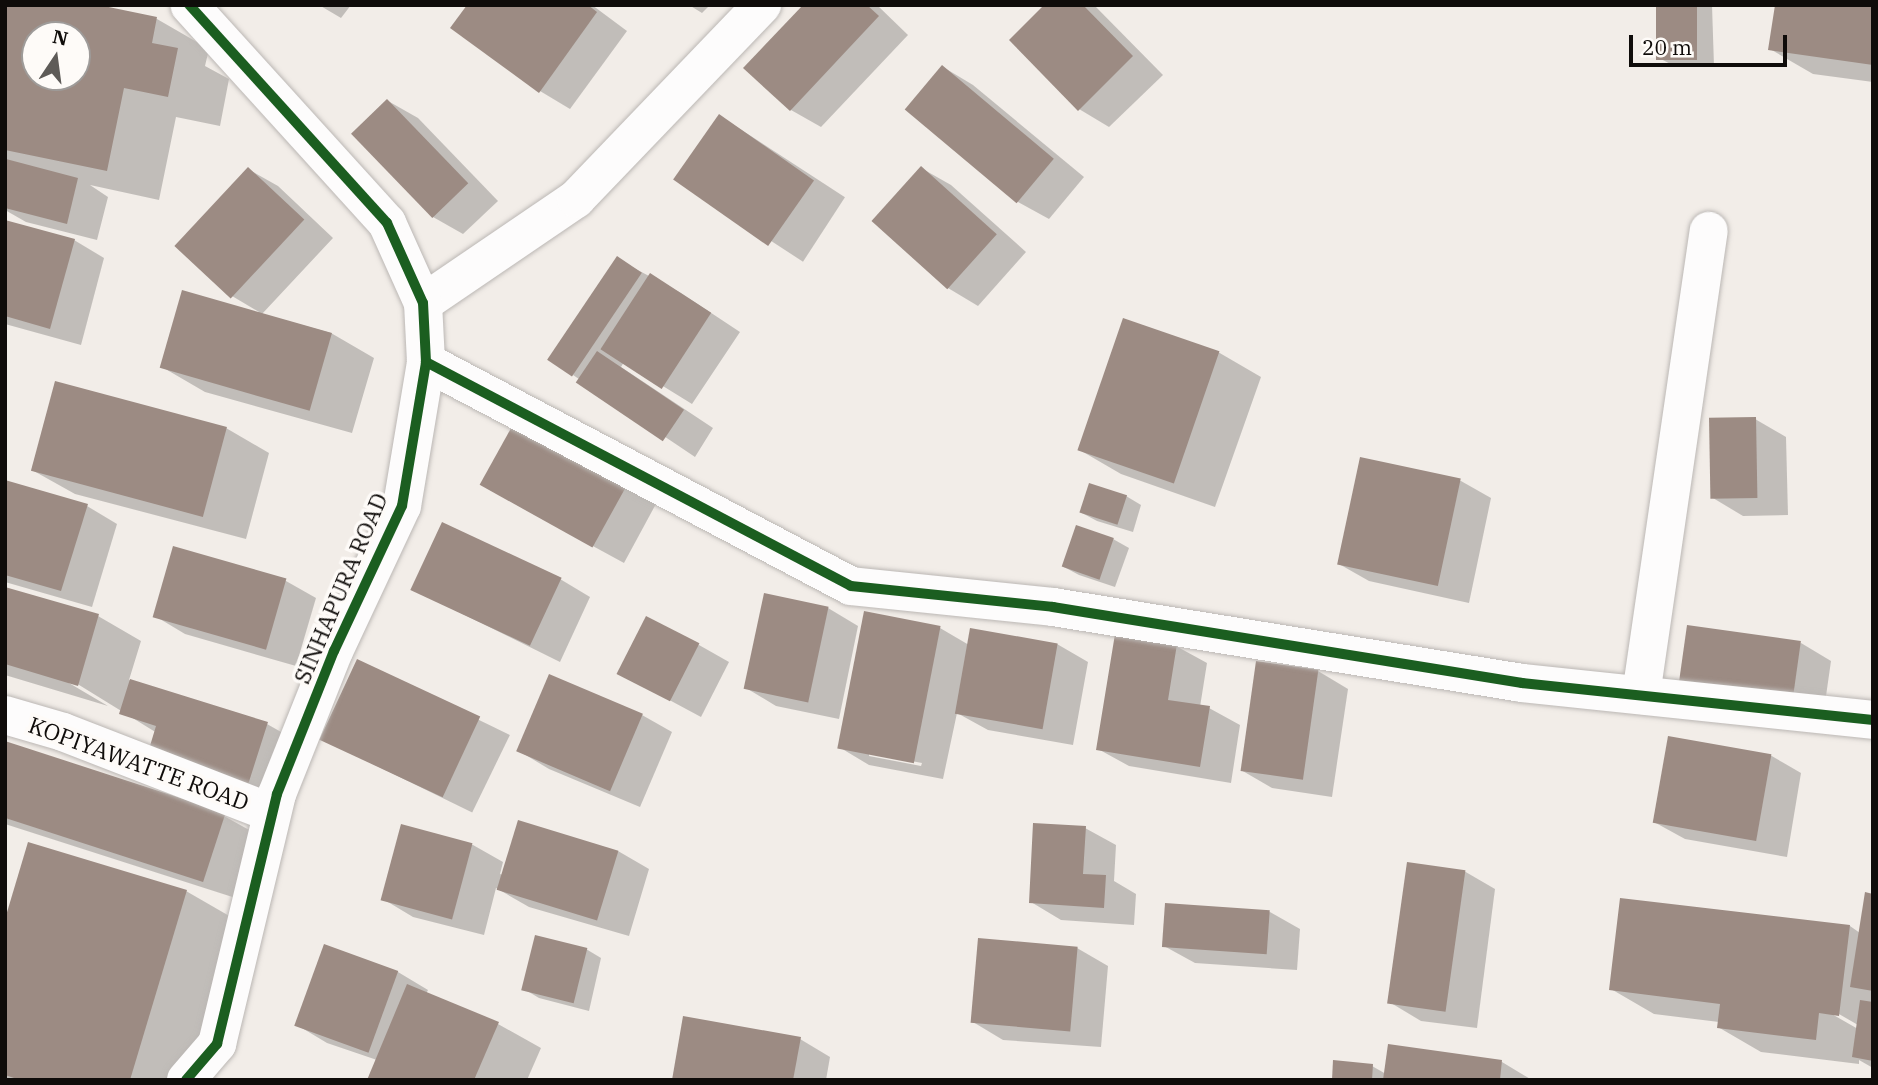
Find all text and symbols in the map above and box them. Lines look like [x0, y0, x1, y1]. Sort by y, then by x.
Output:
north arrow [21, 21, 91, 91]
scale bar [1633, 21, 1790, 65]
text: N [50, 24, 70, 51]
text: 20 m [1642, 33, 1692, 61]
street label: SINHAPURA ROAD [287, 489, 393, 687]
street label: KOPIYAWATTE ROAD [25, 710, 253, 816]

